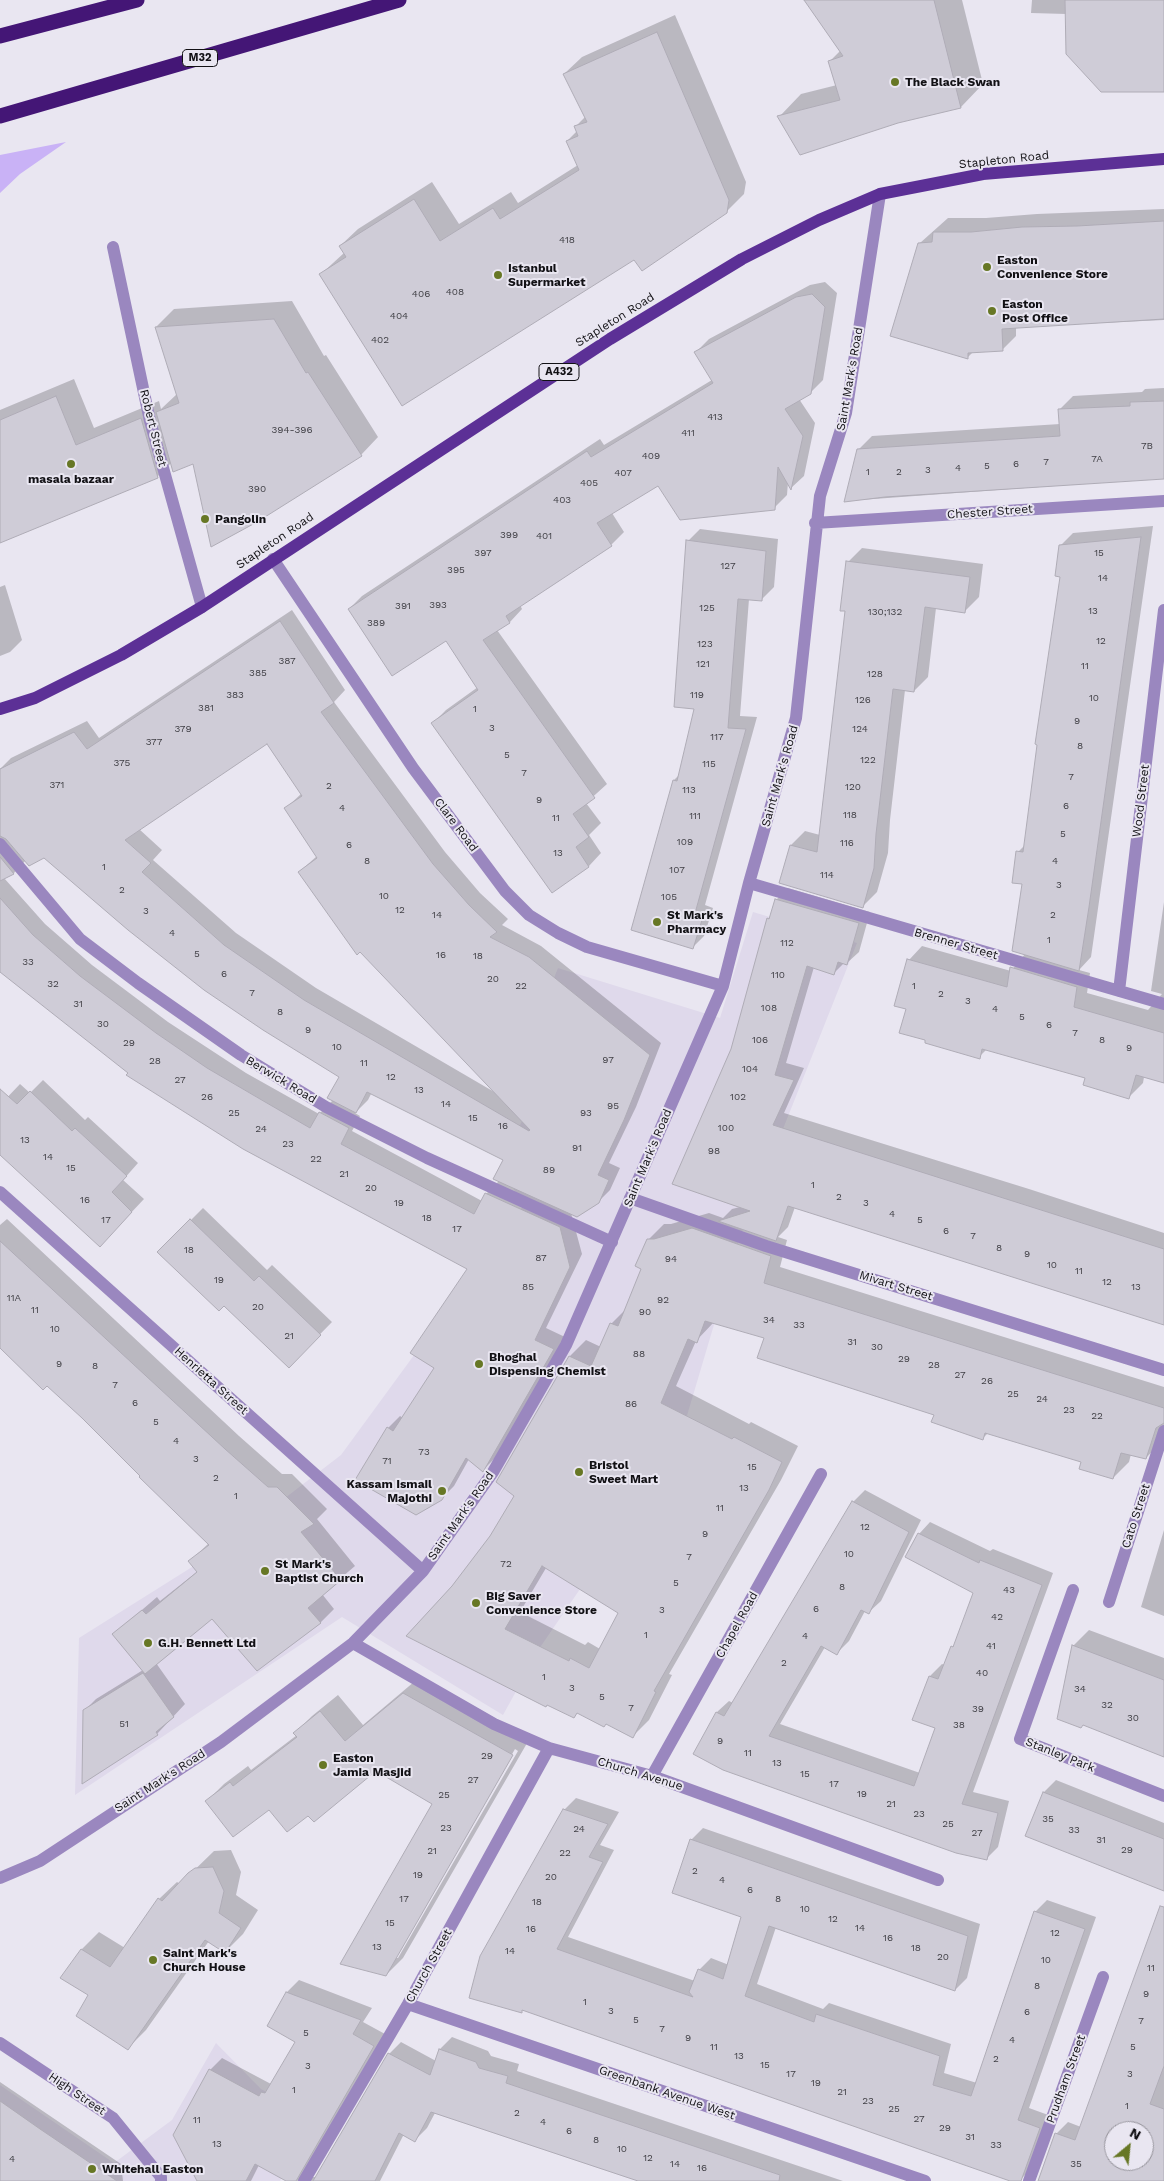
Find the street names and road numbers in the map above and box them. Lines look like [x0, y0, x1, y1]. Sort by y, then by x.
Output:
road number: M32 [182, 49, 218, 66]
street label: Stapleton Road [958, 148, 1050, 172]
street label: Stapleton Road [573, 290, 657, 350]
street label: Saint Mark's Road [834, 326, 866, 432]
road number: A432 [539, 364, 579, 381]
street label: Robert Street [136, 388, 170, 468]
street label: Chester Street [947, 502, 1033, 522]
street label: Stapleton Road [233, 510, 317, 572]
street label: Saint Mark's Road [759, 724, 801, 828]
street label: Wood Street [1129, 764, 1153, 838]
street label: Clare Road [431, 795, 481, 855]
street label: Brenner Street [913, 925, 999, 963]
street label: Berwick Road [243, 1053, 319, 1107]
street label: Saint Mark's Road [621, 1107, 675, 1209]
street label: Mivart Street [858, 1268, 934, 1304]
street label: Henrietta Street [171, 1344, 251, 1418]
street label: Saint Mark's Road [425, 1469, 497, 1563]
street label: Cato Street [1119, 1482, 1153, 1550]
street label: Chapel Road [713, 1589, 761, 1661]
street label: Stanley Park [1023, 1735, 1097, 1775]
street label: Saint Mark's Road [112, 1746, 208, 1816]
street label: Church Avenue [596, 1754, 684, 1794]
street label: Church Street [403, 1927, 455, 2005]
street label: Prudham Street [1043, 2033, 1089, 2125]
street label: Greenbank Avenue West [597, 2063, 737, 2123]
street label: High Street [46, 2070, 108, 2118]

